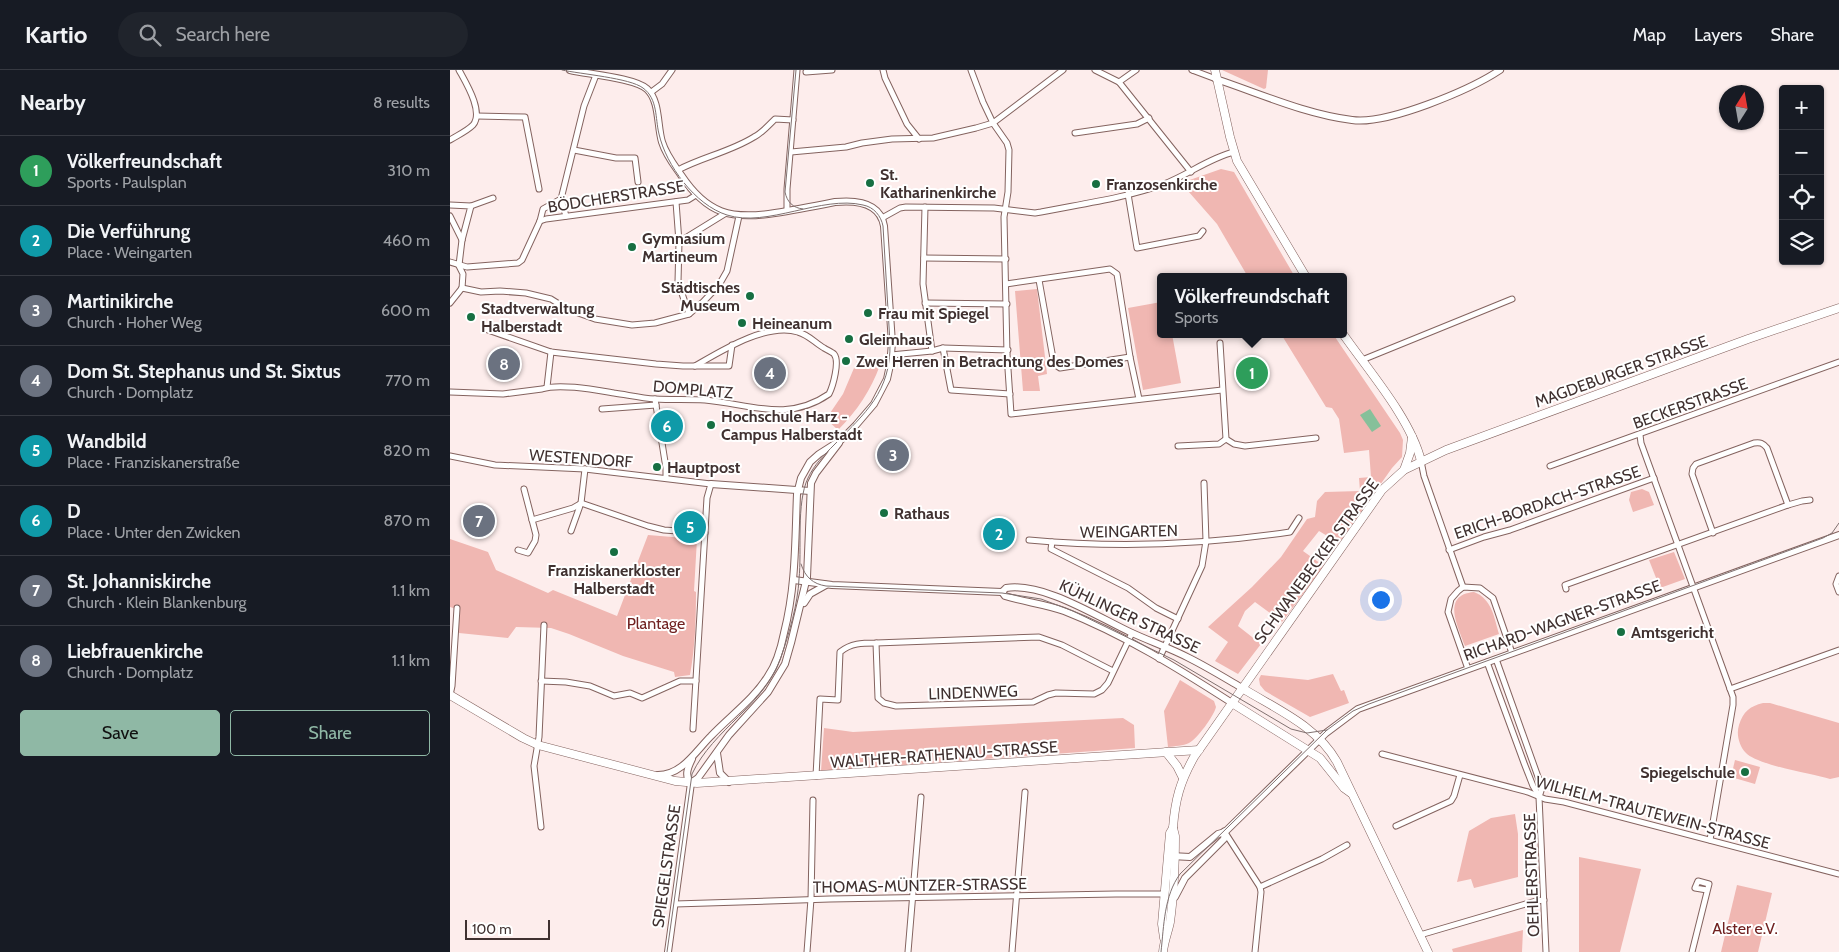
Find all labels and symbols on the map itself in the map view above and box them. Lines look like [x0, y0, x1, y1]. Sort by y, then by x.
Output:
north arrow [1719, 85, 1764, 130]
place label: St. Katharinenkirche [880, 165, 996, 202]
place label: Franzosenkirche [1106, 175, 1217, 194]
street label: BÖDCHERSTRASSE [546, 176, 686, 217]
marker: St. Katharinenkirche [864, 177, 876, 189]
marker: Franzosenkirche [1090, 178, 1102, 190]
place label: Gymnasium Martineum [642, 229, 725, 266]
marker: Gymnasium Martineum [626, 241, 638, 253]
place label: Städtisches Museum [661, 278, 740, 315]
marker: Städtisches Museum [744, 290, 756, 302]
place label: Stadtverwaltung Halberstadt [481, 299, 594, 336]
place label: Frau mit Spiegel [878, 304, 989, 323]
marker: Frau mit Spiegel [862, 307, 874, 319]
marker: Stadtverwaltung Halberstadt [465, 311, 477, 323]
place label: Heineanum [752, 314, 832, 333]
marker: Heineanum [736, 317, 748, 329]
place label: Gleimhaus [859, 330, 932, 349]
street label: MAGDEBURGER STRASSE [1532, 331, 1710, 412]
marker: Gleimhaus [843, 333, 855, 345]
pin: 8 [488, 345, 520, 383]
place label: Zwei Herren in Betrachtung des Domes [856, 352, 1124, 371]
pin: 4 [754, 354, 786, 392]
pin: 1 [1236, 354, 1268, 392]
marker: Zwei Herren in Betrachtung des Domes [840, 355, 852, 367]
street label: BECKERSTRASSE [1630, 374, 1750, 433]
street label: DOMPLATZ [652, 377, 734, 402]
pin: 6 [651, 407, 683, 445]
place label: Hochschule Harz - Campus Halberstadt [721, 407, 863, 444]
marker: Hochschule Harz - Campus Halberstadt [705, 419, 717, 431]
pin: 3 [877, 436, 909, 474]
street label: WESTENDORF [528, 445, 634, 472]
place label: Hauptpost [667, 458, 741, 477]
marker: Hauptpost [651, 461, 663, 473]
street label: ERICH-BORDACH-STRASSE [1451, 462, 1643, 543]
street label: SCHWANEBECKER STRASSE [1250, 475, 1383, 647]
pin: 7 [463, 502, 495, 540]
place label: Rathaus [894, 504, 950, 523]
marker: Rathaus [878, 507, 890, 519]
pin: 5 [674, 508, 706, 546]
pin: 2 [983, 515, 1015, 553]
street label: WEINGARTEN [1080, 521, 1178, 542]
marker: Franziskanerkloster Halberstadt [608, 546, 620, 558]
place label: Franziskanerkloster Halberstadt [548, 561, 681, 598]
street label: KÜHLINGER STRASSE [1056, 575, 1203, 657]
street label: RICHARD-WAGNER-STRASSE [1461, 576, 1664, 665]
your location [1368, 587, 1394, 613]
park label: Plantage [627, 614, 685, 633]
place label: Amtsgericht [1631, 623, 1714, 642]
marker: Amtsgericht [1615, 626, 1627, 638]
street label: LINDENWEG [928, 681, 1018, 704]
street label: WALTHER-RATHENAU-STRASSE [830, 737, 1058, 772]
place label: Spiegelschule [1640, 763, 1735, 782]
marker: Spiegelschule [1739, 766, 1751, 778]
street label: WILHELM-TRAUTEWEIN-STRASSE [1533, 772, 1772, 853]
street label: SPIEGELSTRASSE [648, 803, 685, 929]
street label: OEHLERSTRASSE [1520, 813, 1543, 937]
street label: THOMAS-MÜNTZER-STRASSE [813, 874, 1027, 897]
scale bar [465, 917, 550, 940]
park label: Alster e.V. [1712, 919, 1778, 938]

